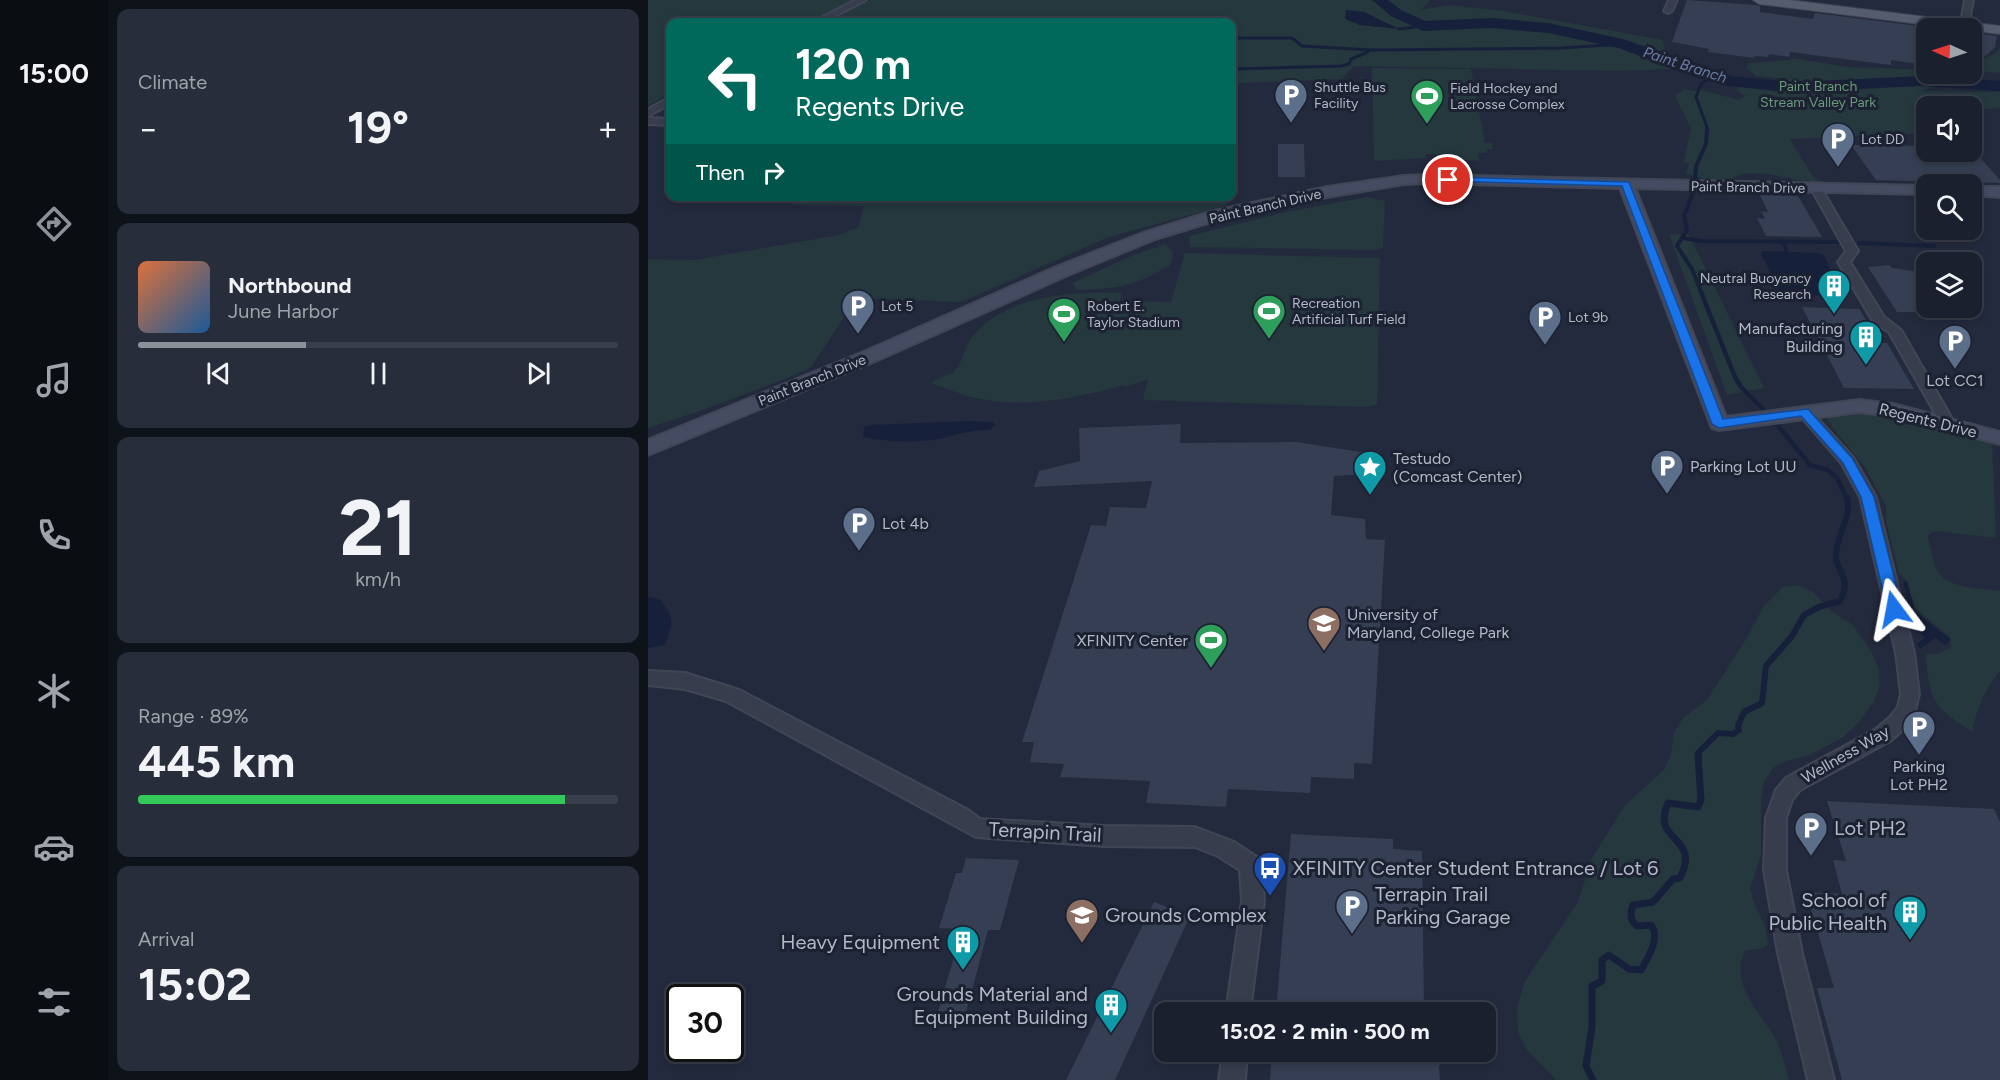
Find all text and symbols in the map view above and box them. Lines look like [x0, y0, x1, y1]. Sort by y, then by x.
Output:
north arrow [1916, 18, 1982, 84]
map controls [1916, 18, 1982, 318]
text: 120 m [795, 39, 911, 90]
icon: left [696, 42, 774, 120]
water label: Paint Branch [1641, 43, 1729, 87]
text: 15:00 [19, 57, 89, 90]
text: Climate [138, 70, 207, 94]
parking icon: Shuttle Bus Facility [1273, 77, 1309, 124]
sports icon: Field Hockey and Lacrosse Complex [1409, 78, 1445, 125]
park label: Paint Branch Stream Valley Park [1760, 78, 1876, 111]
place label: Shuttle Bus Facility [1314, 79, 1386, 112]
place label: Field Hockey and Lacrosse Complex [1450, 80, 1565, 113]
text: Regents Drive [795, 90, 964, 123]
button: sound [1916, 96, 1982, 162]
text: 19° [347, 100, 409, 154]
text: − [138, 109, 159, 148]
text: + [597, 109, 618, 148]
parking icon: Lot DD [1820, 121, 1856, 168]
place label: Lot DD [1861, 131, 1904, 148]
pin [1422, 154, 1473, 205]
icon: right [757, 156, 790, 189]
text: Then [696, 159, 745, 186]
icon: arrive [1431, 163, 1464, 196]
button: search [1916, 174, 1982, 240]
street label: Paint Branch Drive [1691, 178, 1806, 197]
street label: Paint Branch Drive [1207, 185, 1323, 228]
icon: directions [33, 203, 75, 245]
button: layers [1916, 252, 1982, 318]
building icon: Neutral Buoyancy Research [1816, 268, 1852, 315]
place label: Neutral Buoyancy Research [1700, 270, 1812, 303]
text: Northbound [228, 272, 352, 299]
parking icon: Lot 5 [840, 288, 876, 335]
sports icon: Recreation Artificial Turf Field [1251, 293, 1287, 340]
place label: Recreation Artificial Turf Field [1292, 295, 1406, 328]
sports icon: Robert E. Taylor Stadium [1046, 296, 1082, 343]
place label: Lot 5 [881, 298, 913, 315]
place label: Robert E. Taylor Stadium [1087, 298, 1180, 331]
text: June Harbor [228, 299, 339, 323]
parking icon: Lot 9b [1527, 299, 1563, 346]
place label: Lot 9b [1568, 309, 1608, 326]
place label: Manufacturing Building [1738, 319, 1843, 356]
building icon: Manufacturing Building [1848, 319, 1884, 366]
parking icon: Lot CC1 [1937, 323, 1973, 370]
street label: Paint Branch Drive [756, 351, 869, 410]
icon: previous [202, 357, 235, 390]
icon: pause [362, 357, 395, 390]
icon: next [522, 357, 555, 390]
icon: music [33, 359, 75, 401]
place label: Lot CC1 [1926, 371, 1984, 390]
street label: Regents Drive [1877, 399, 1979, 442]
parking icon: Parking Lot UU [1649, 448, 1685, 495]
place icon: Testudo (Comcast Center) [1352, 449, 1388, 496]
place label: Testudo (Comcast Center) [1393, 449, 1522, 486]
place label: Parking Lot UU [1690, 457, 1797, 476]
text: 21 [339, 481, 417, 575]
parking icon: Lot 4b [841, 505, 877, 552]
icon: phone [33, 514, 75, 556]
place label: Lot 4b [882, 514, 929, 533]
text: km/h [355, 567, 401, 591]
position arrow [1862, 577, 1926, 641]
school or university icon: University of Maryland, College Park [1306, 605, 1342, 652]
place label: University of Maryland, College Park [1347, 605, 1509, 642]
sports icon: XFINITY Center [1193, 622, 1229, 669]
place label: XFINITY Center [1077, 631, 1189, 650]
icon: climate [33, 670, 75, 712]
text: Range · 89% [138, 704, 249, 728]
parking icon: Parking Lot PH2 [1901, 709, 1937, 756]
street label: Wellness Way [1798, 721, 1893, 787]
text: 445 km [138, 734, 295, 788]
place label: Parking Lot PH2 [1890, 757, 1948, 794]
parking icon: Lot PH2 [1793, 810, 1829, 857]
place label: Lot PH2 [1834, 816, 1906, 840]
street label: Terrapin Trail [988, 817, 1102, 847]
icon: car [33, 826, 75, 868]
bus stop icon: XFINITY Center Student Entrance / Lot 6 [1252, 850, 1288, 897]
place label: XFINITY Center Student Entrance / Lot 6 [1293, 856, 1658, 880]
place label: Terrapin Trail Parking Garage [1375, 882, 1511, 929]
parking icon: Terrapin Trail Parking Garage [1334, 888, 1370, 935]
place label: School of Public Health [1769, 888, 1888, 935]
building icon: School of Public Health [1892, 894, 1928, 941]
school or university icon: Grounds Complex [1064, 897, 1100, 944]
place label: Grounds Complex [1105, 903, 1267, 927]
building icon: Heavy Equipment [945, 924, 981, 971]
text: Arrival [138, 927, 194, 951]
place label: Heavy Equipment [780, 930, 940, 954]
text: 15:02 [138, 957, 252, 1011]
icon: filters [33, 981, 75, 1023]
place label: Grounds Material and Equipment Building [897, 982, 1088, 1029]
speed limit sign: 30 [666, 984, 744, 1062]
building icon: Grounds Material and Equipment Building [1093, 987, 1129, 1034]
text: 15:02 · 2 min · 500 m [1220, 1018, 1430, 1045]

